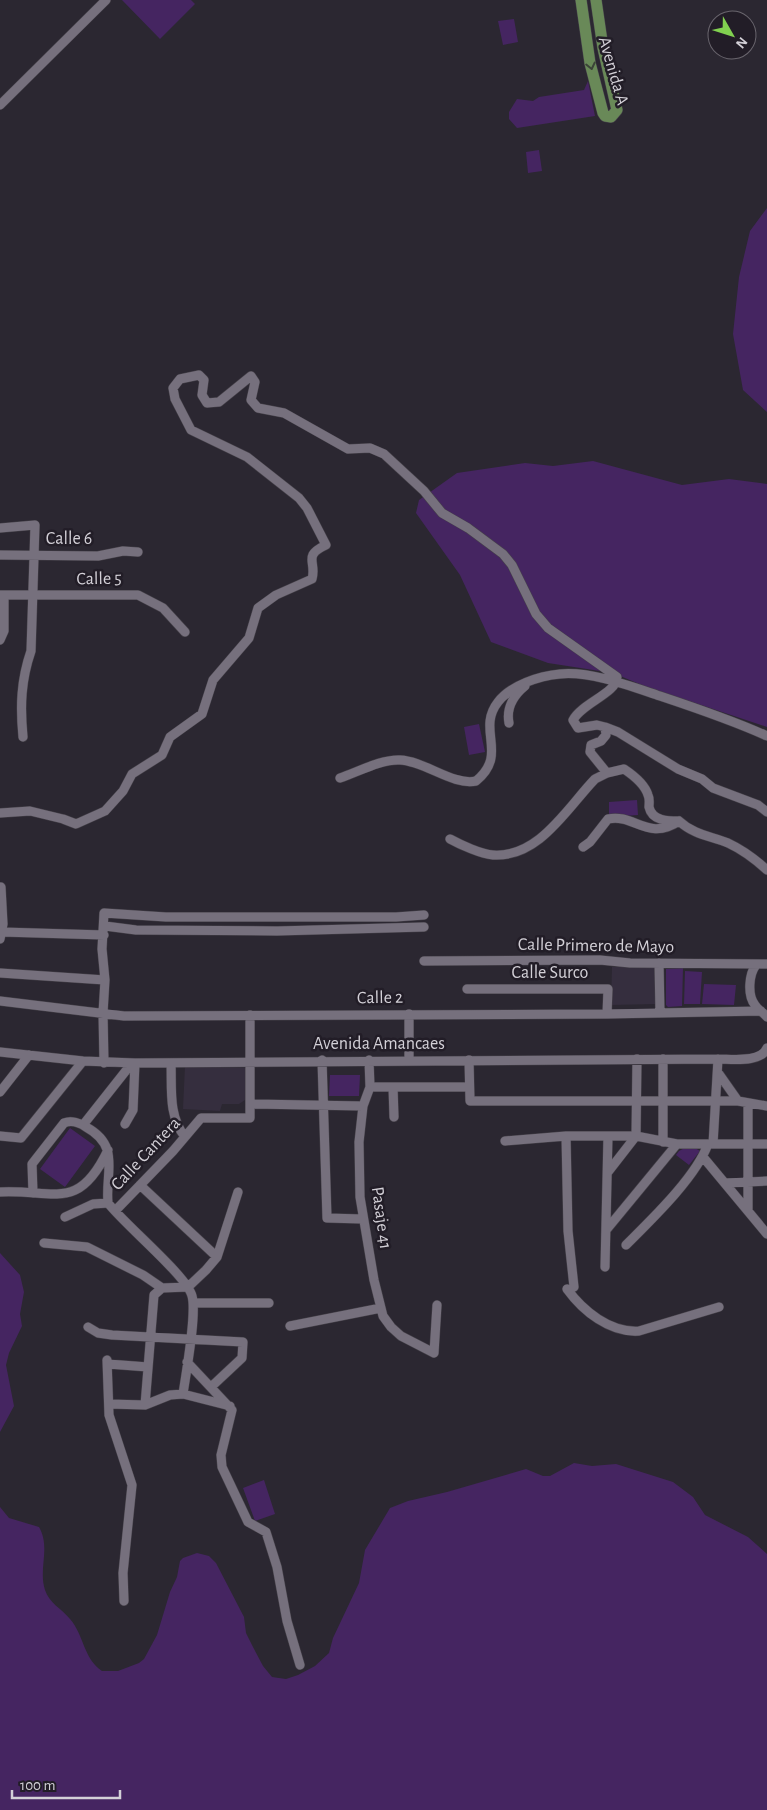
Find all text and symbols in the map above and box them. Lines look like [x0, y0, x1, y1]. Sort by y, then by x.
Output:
north arrow [707, 10, 757, 60]
text: N [733, 34, 750, 51]
street label: Avenida A [595, 35, 632, 108]
one-way arrow [585, 61, 596, 70]
street label: Calle 6 [46, 530, 92, 548]
street label: Calle 5 [76, 570, 122, 588]
street label: Calle Primero de Mayo [518, 936, 674, 956]
street label: Calle Surco [512, 964, 589, 982]
street label: Calle 2 [357, 989, 403, 1007]
street label: Avenida Amancaes [313, 1035, 445, 1053]
street label: Calle Cantera [108, 1114, 184, 1194]
street label: Pasaje 41 [368, 1186, 394, 1250]
scale bar [12, 1768, 120, 1800]
text: 100 m [20, 1778, 55, 1793]

